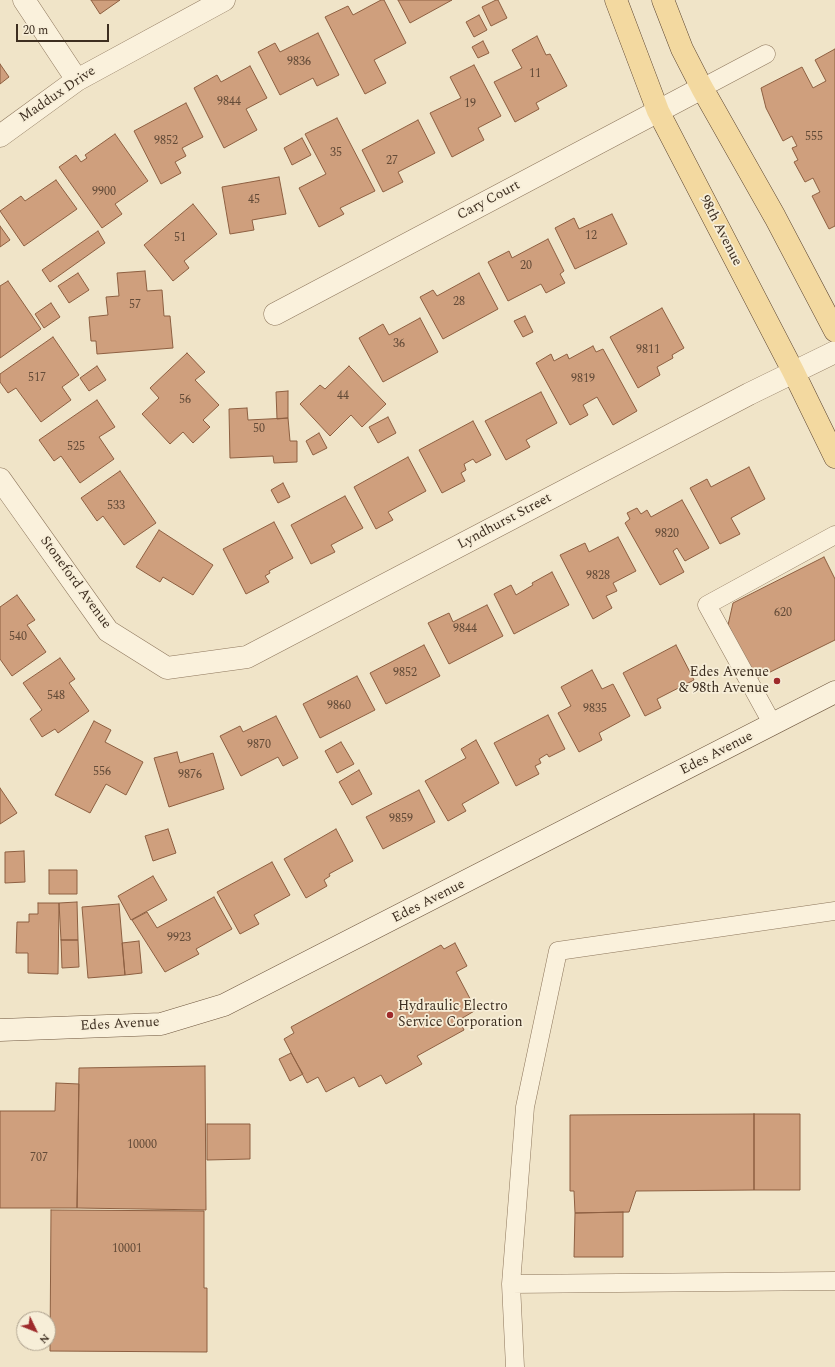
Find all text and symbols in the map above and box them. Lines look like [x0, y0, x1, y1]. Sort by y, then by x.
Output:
scale bar [18, 16, 111, 42]
text: 20 m [23, 21, 48, 40]
house number: 9836 [287, 56, 311, 70]
street label: Maddux Drive [17, 63, 99, 127]
house number: 11 [529, 68, 541, 82]
house number: 9844 [217, 96, 241, 110]
house number: 19 [464, 98, 476, 112]
house number: 555 [805, 131, 823, 145]
house number: 9852 [154, 135, 178, 149]
house number: 35 [330, 147, 342, 161]
house number: 27 [386, 155, 398, 169]
street label: Cary Court [455, 177, 523, 225]
house number: 9900 [92, 186, 116, 200]
street label: 98th Avenue [695, 193, 745, 269]
house number: 45 [248, 194, 260, 208]
house number: 12 [585, 230, 597, 244]
house number: 51 [174, 232, 186, 246]
house number: 20 [520, 260, 532, 274]
house number: 28 [453, 296, 465, 310]
house number: 57 [129, 299, 141, 313]
house number: 36 [393, 338, 405, 352]
house number: 9811 [636, 344, 660, 358]
house number: 517 [28, 372, 46, 386]
house number: 9819 [571, 373, 595, 387]
house number: 44 [337, 390, 349, 404]
house number: 56 [179, 394, 191, 408]
house number: 50 [253, 423, 265, 437]
house number: 525 [67, 441, 85, 455]
street label: Lyndhurst Street [455, 490, 555, 554]
house number: 533 [107, 500, 125, 514]
house number: 9820 [655, 528, 679, 542]
street label: Stoneford Avenue [36, 533, 114, 633]
house number: 9828 [586, 570, 610, 584]
house number: 620 [774, 607, 792, 621]
house number: 9844 [453, 623, 477, 637]
house number: 540 [9, 631, 27, 645]
place label: Edes Avenue & 98th Avenue [679, 665, 769, 698]
house number: 9852 [393, 667, 417, 681]
marker: Edes Avenue & 98th Avenue [772, 676, 782, 686]
house number: 548 [47, 690, 65, 704]
house number: 9860 [327, 700, 351, 714]
house number: 9835 [583, 703, 607, 717]
street label: Edes Avenue [678, 728, 756, 780]
house number: 9870 [247, 739, 271, 753]
house number: 556 [93, 766, 111, 780]
house number: 9876 [178, 769, 202, 783]
house number: 9859 [389, 813, 413, 827]
street label: Edes Avenue [390, 876, 468, 928]
house number: 9923 [167, 932, 191, 946]
place label: Hydraulic Electro Service Corporation [398, 999, 523, 1032]
marker: Hydraulic Electro Service Corporation [385, 1010, 395, 1020]
street label: Edes Avenue [80, 1015, 160, 1035]
house number: 10000 [127, 1139, 157, 1153]
house number: 707 [30, 1152, 48, 1166]
house number: 10001 [112, 1243, 142, 1257]
north arrow [16, 1311, 56, 1351]
text: N [35, 1330, 54, 1348]

